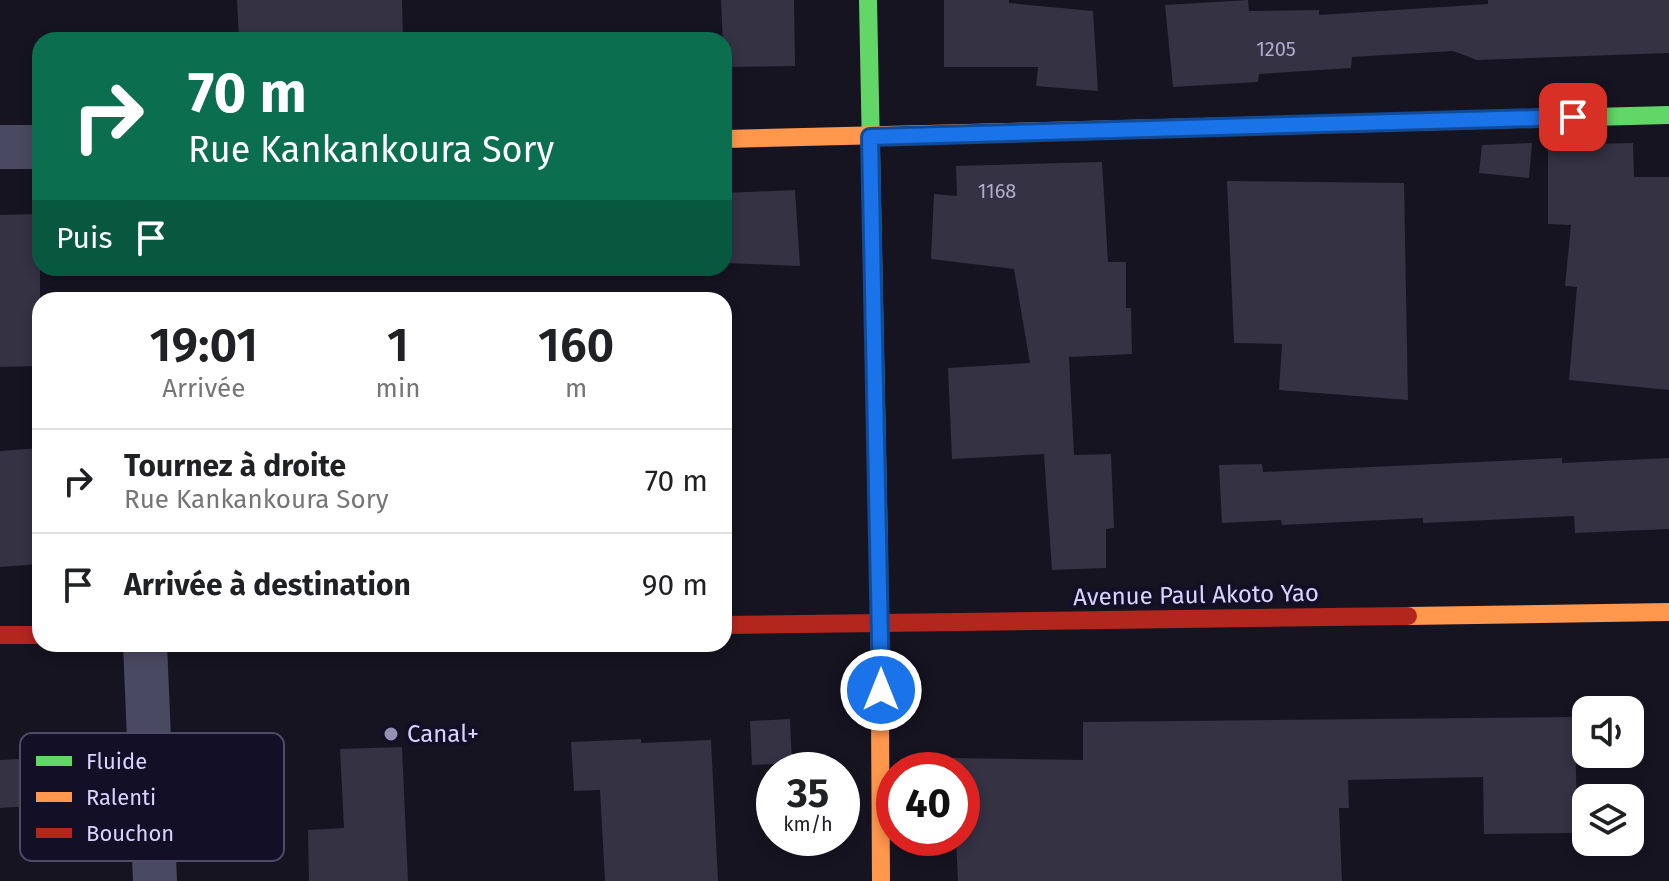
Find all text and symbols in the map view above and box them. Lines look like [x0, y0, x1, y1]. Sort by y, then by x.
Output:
house number: 1205 [1256, 37, 1296, 61]
text: 70 m [188, 60, 307, 127]
icon: right [56, 64, 160, 168]
pin [1539, 83, 1607, 151]
icon: arrive [1551, 95, 1595, 139]
text: Rue Kankankoura Sory [188, 128, 554, 172]
house number: 1168 [978, 179, 1016, 203]
icon: arrive [129, 216, 173, 260]
text: Puis [56, 220, 113, 256]
text: 19:01 [150, 316, 258, 374]
text: 1 [387, 316, 409, 374]
text: 160 [538, 316, 614, 374]
text: Arrivée [162, 373, 245, 404]
text: min [376, 373, 420, 404]
text: m [565, 373, 587, 404]
text: Tournez à droite [124, 448, 346, 484]
icon: right [56, 459, 100, 503]
text: 70 m [645, 463, 708, 499]
text: Rue Kankankoura Sory [124, 484, 388, 515]
icon: arrive [56, 563, 100, 607]
text: Arrivée à destination [124, 567, 411, 603]
text: 90 m [642, 567, 708, 603]
street label: Avenue Paul Akoto Yao [1073, 579, 1319, 611]
position arrow [839, 648, 923, 732]
map controls [1572, 696, 1644, 856]
button: sound [1572, 696, 1644, 768]
place label: Canal+ [407, 720, 479, 748]
marker: Canal+ [382, 725, 400, 743]
legend [20, 733, 284, 861]
text: Fluide [86, 748, 147, 775]
speed limit sign: 40 [876, 752, 980, 856]
text: 35 [787, 770, 829, 818]
text: Ralenti [86, 784, 156, 811]
button: layers [1572, 784, 1644, 856]
text: km/h [783, 812, 833, 836]
text: Bouchon [86, 820, 174, 847]

